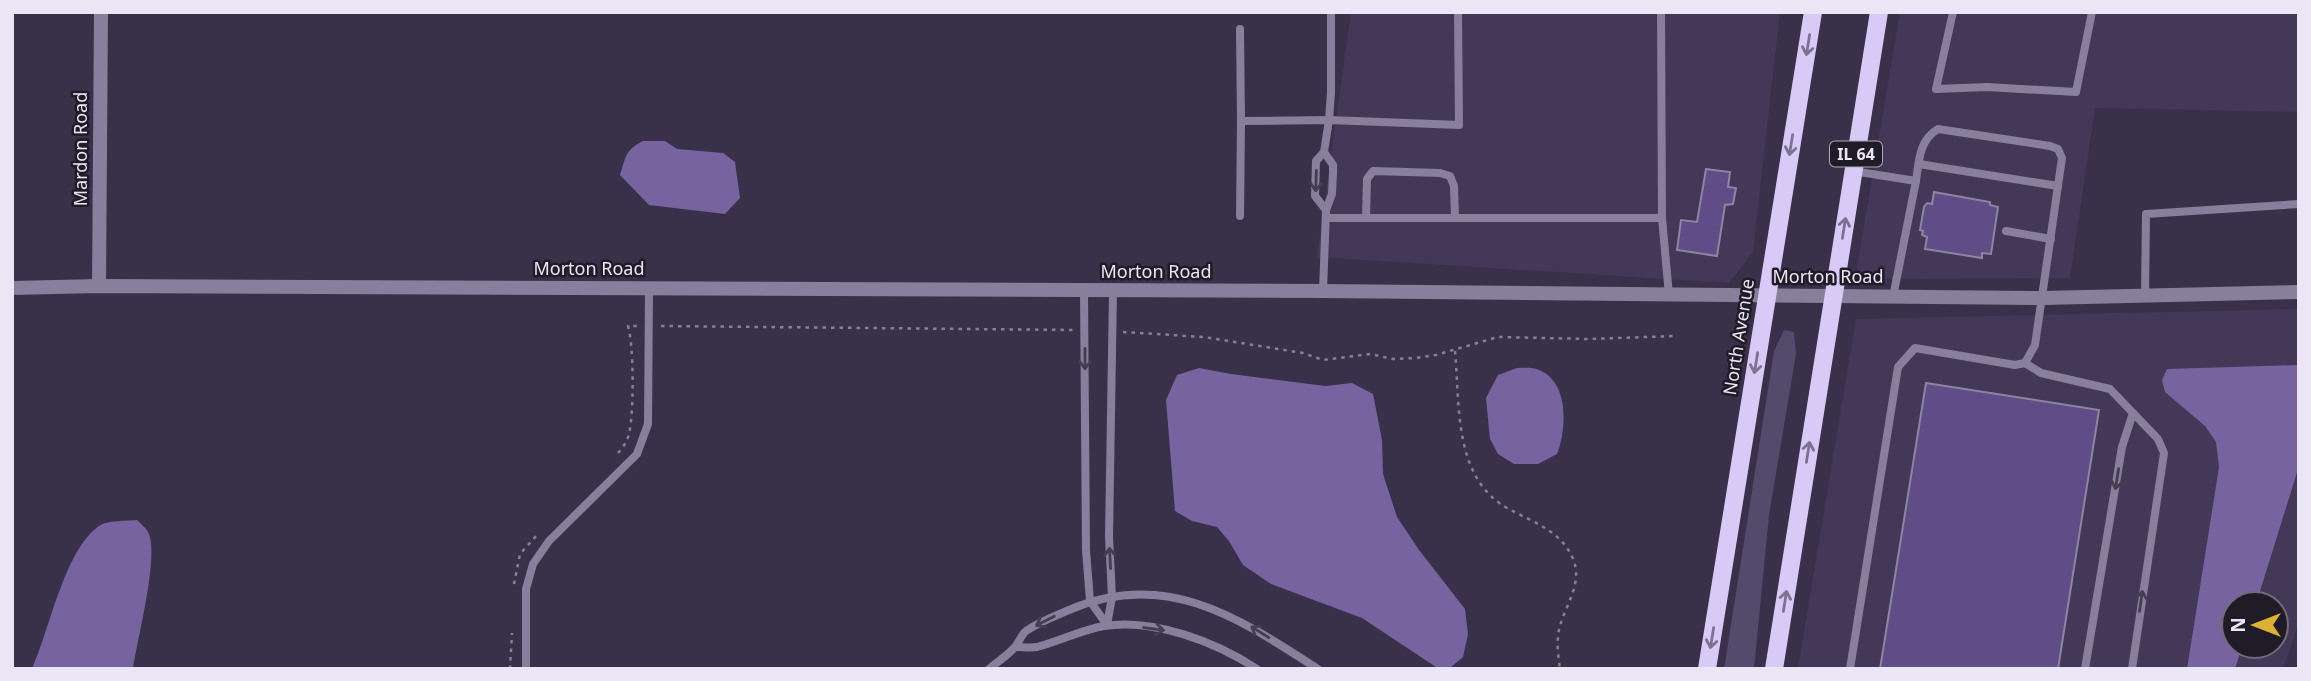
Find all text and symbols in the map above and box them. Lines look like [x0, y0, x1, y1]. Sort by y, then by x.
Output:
one-way arrow [1801, 33, 1814, 56]
street label: Mardon Road [68, 92, 92, 206]
one-way arrow [1784, 133, 1797, 156]
road number: IL 64 [1830, 142, 1882, 166]
one-way arrow [1309, 170, 1322, 193]
one-way arrow [1838, 217, 1851, 240]
street label: Morton Road [533, 256, 645, 280]
street label: Morton Road [1100, 259, 1212, 283]
street label: Morton Road [1772, 264, 1884, 288]
street label: North Avenue [1717, 277, 1759, 397]
one-way arrow [1078, 347, 1092, 370]
one-way arrow [1749, 352, 1762, 374]
one-way arrow [1802, 441, 1815, 464]
one-way arrow [2110, 467, 2123, 490]
one-way arrow [1104, 547, 1117, 570]
one-way arrow [1779, 590, 1792, 613]
one-way arrow [2135, 590, 2148, 613]
north arrow [2220, 590, 2290, 660]
one-way arrow [1035, 615, 1056, 628]
text: N [2225, 617, 2251, 633]
one-way arrow [1142, 622, 1165, 635]
one-way arrow [1251, 624, 1271, 638]
one-way arrow [1705, 626, 1718, 649]

